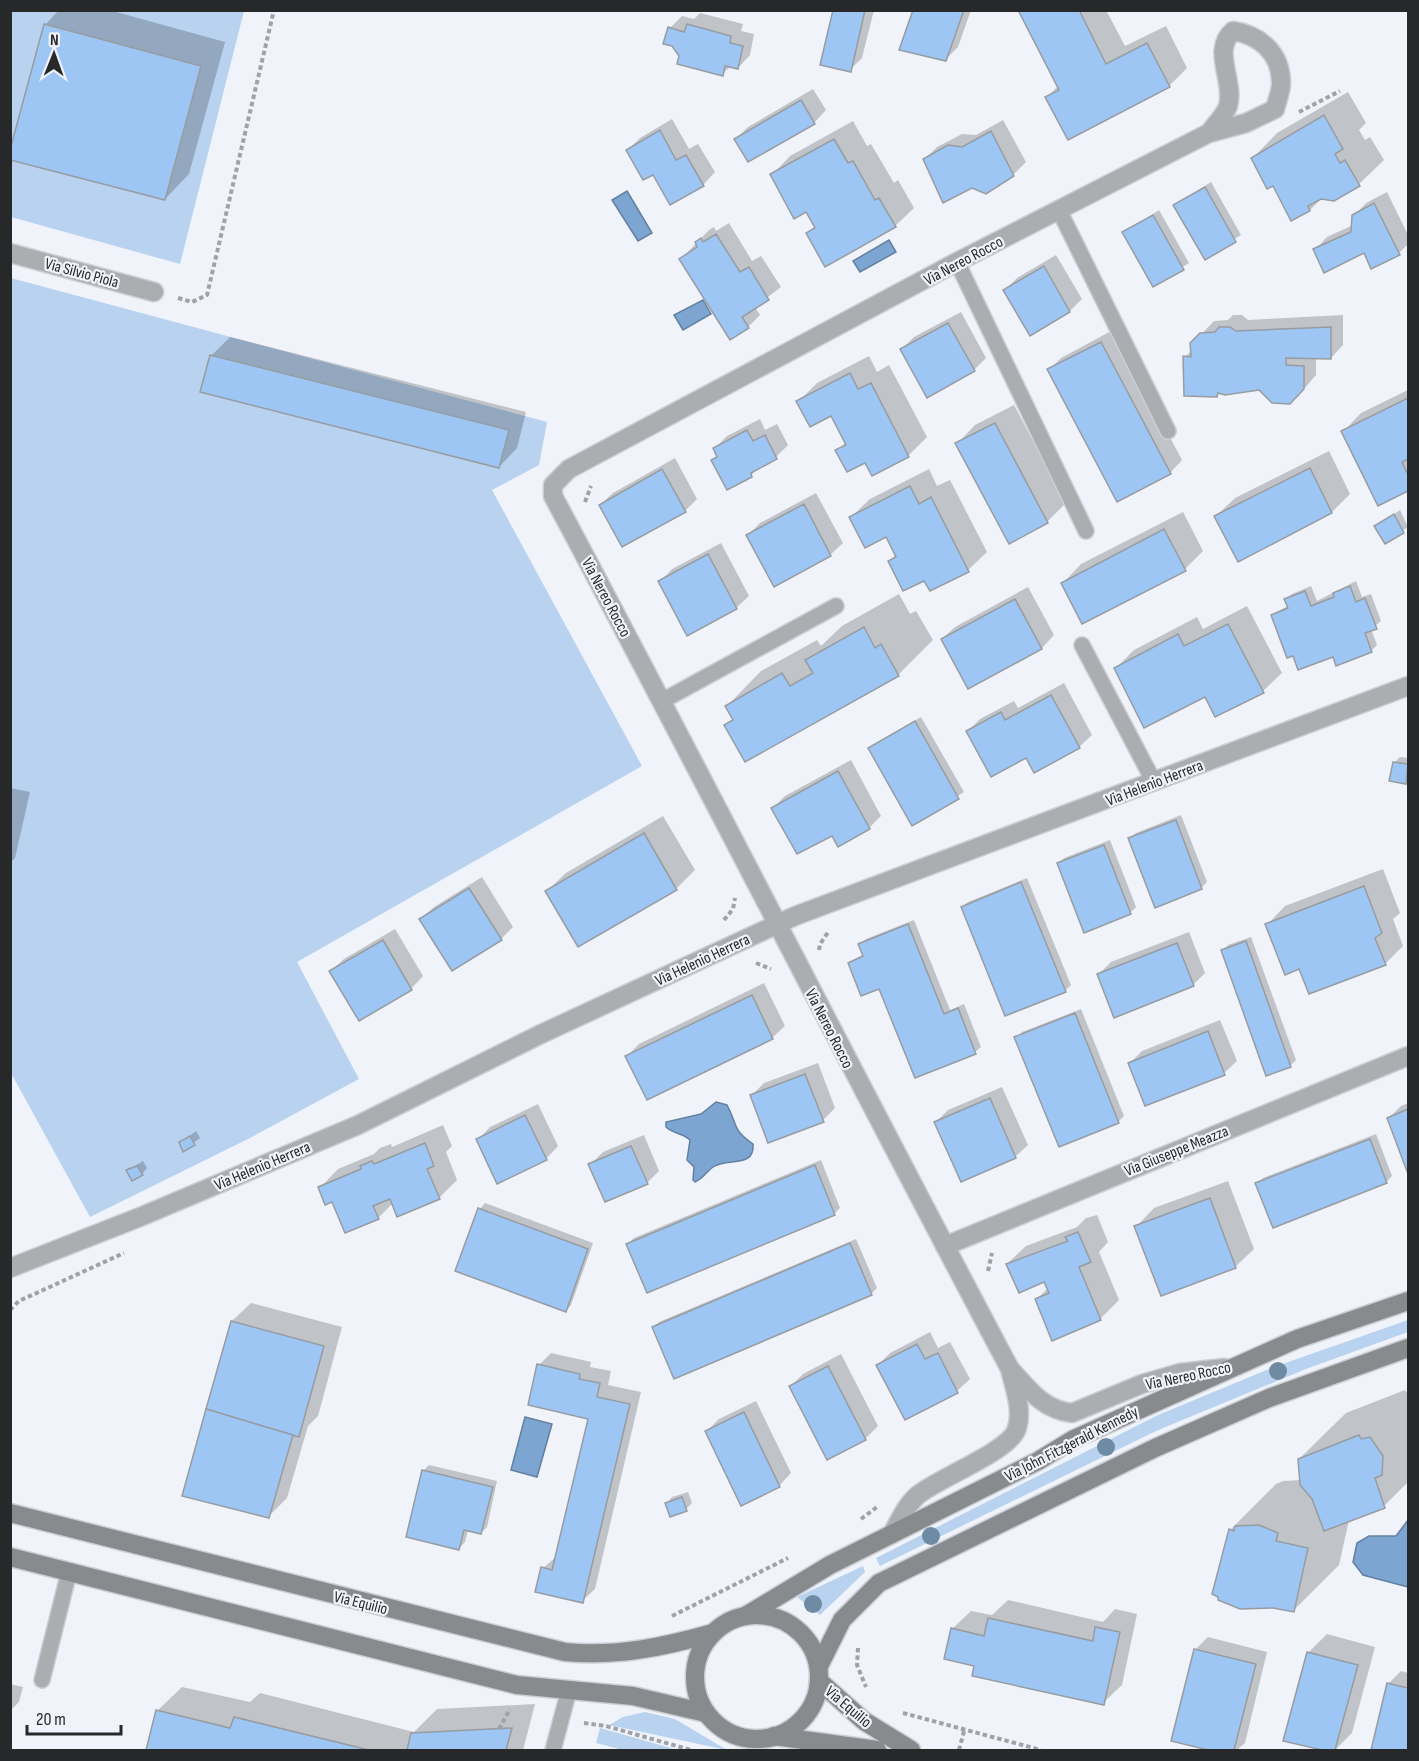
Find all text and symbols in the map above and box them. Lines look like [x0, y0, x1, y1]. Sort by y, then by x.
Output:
north arrow [24, 24, 84, 84]
text: N [50, 31, 59, 50]
street label: Via Nereo Rocco [921, 233, 1006, 290]
street label: Via Silvio Piola [43, 254, 121, 292]
street label: Via Nereo Rocco [577, 555, 634, 640]
street label: Via Helenio Herrera [1103, 756, 1206, 811]
street label: Via Helenio Herrera [652, 930, 753, 991]
street label: Via Nereo Rocco [801, 986, 857, 1072]
street label: Via Giuseppe Meazza [1122, 1122, 1231, 1181]
street label: Via Helenio Herrera [212, 1138, 313, 1195]
street label: Via Nereo Rocco [1144, 1358, 1233, 1395]
street label: Via John Fitzgerald Kennedy [1002, 1403, 1141, 1486]
street label: Via Equilio [332, 1588, 389, 1619]
street label: Via Equilio [821, 1682, 875, 1732]
scale bar [27, 1698, 122, 1736]
text: 20 m [36, 1709, 66, 1730]

